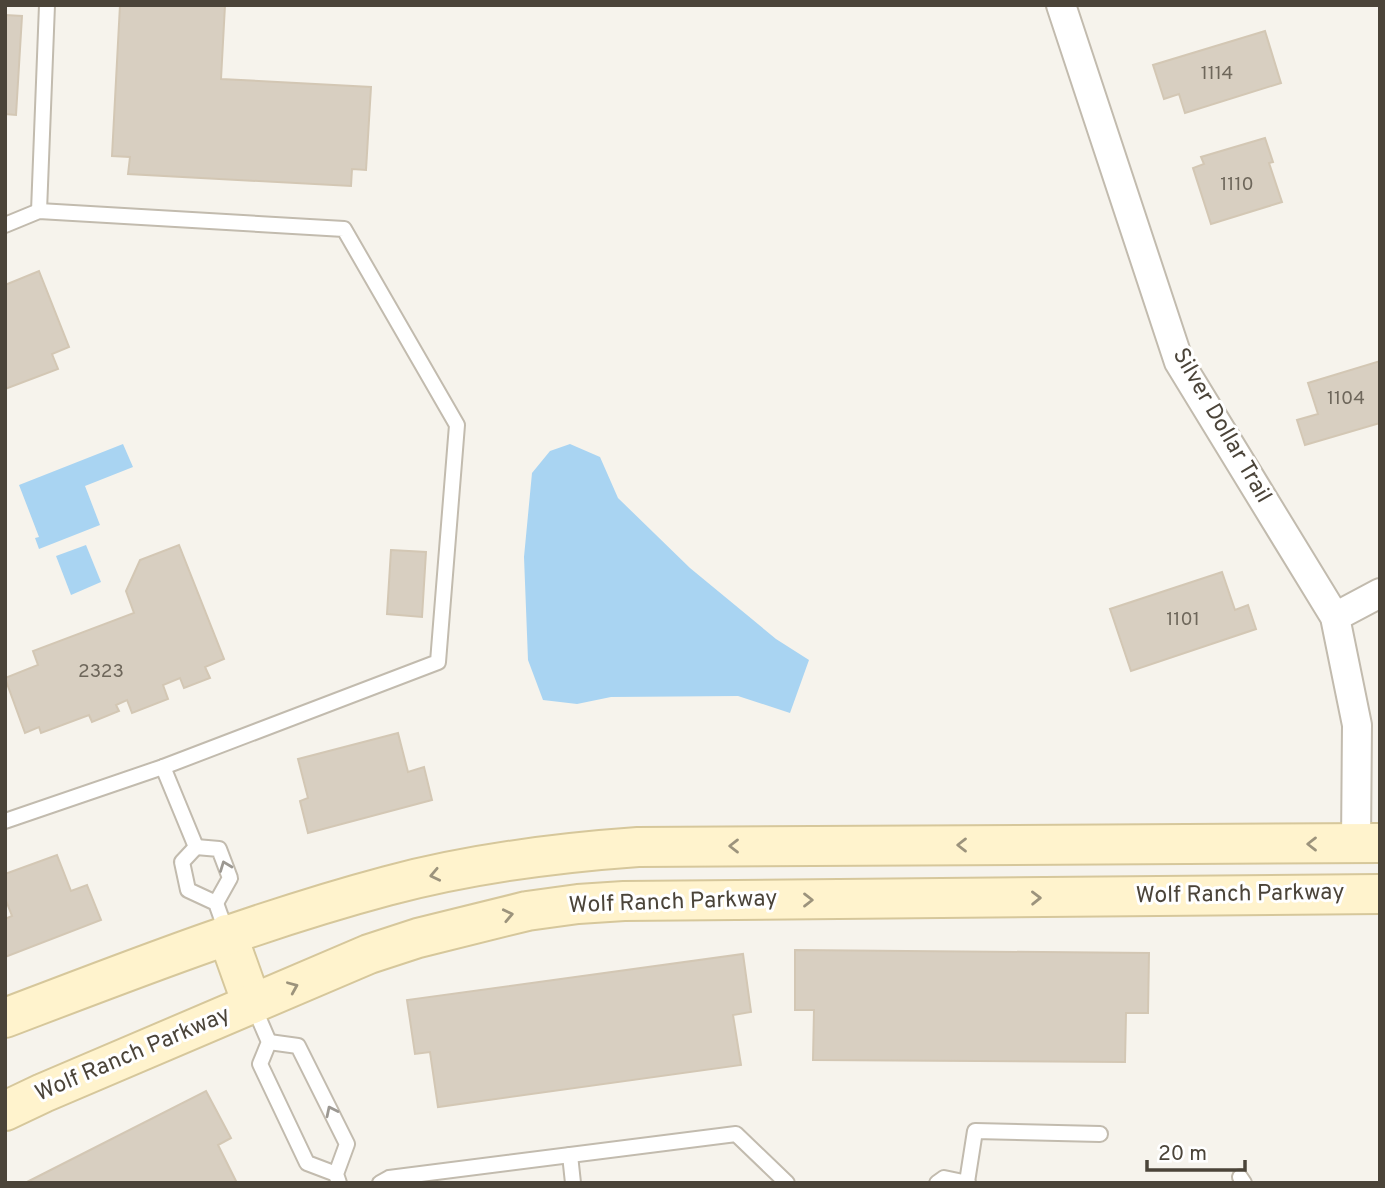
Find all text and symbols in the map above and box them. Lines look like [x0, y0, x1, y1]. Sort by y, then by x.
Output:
house number: 1114 [1201, 62, 1233, 86]
house number: 1110 [1220, 173, 1254, 197]
street label: Silver Dollar Trail [1165, 343, 1277, 509]
house number: 1104 [1327, 387, 1365, 411]
house number: 1101 [1166, 608, 1200, 632]
house number: 2323 [78, 660, 124, 684]
one-way arrow [1306, 836, 1316, 852]
one-way arrow [956, 837, 966, 853]
one-way arrow [728, 838, 739, 854]
one-way arrow [220, 861, 234, 873]
one-way arrow [429, 867, 441, 881]
street label: Wolf Ranch Parkway [1135, 879, 1345, 911]
street label: Wolf Ranch Parkway [568, 885, 778, 921]
one-way arrow [1030, 890, 1041, 905]
one-way arrow [803, 892, 814, 908]
one-way arrow [502, 909, 514, 924]
one-way arrow [285, 981, 298, 995]
street label: Wolf Ranch Parkway [31, 1001, 235, 1109]
one-way arrow [325, 1106, 339, 1119]
scale bar [1147, 1128, 1245, 1172]
text: 20 m [1158, 1141, 1207, 1168]

